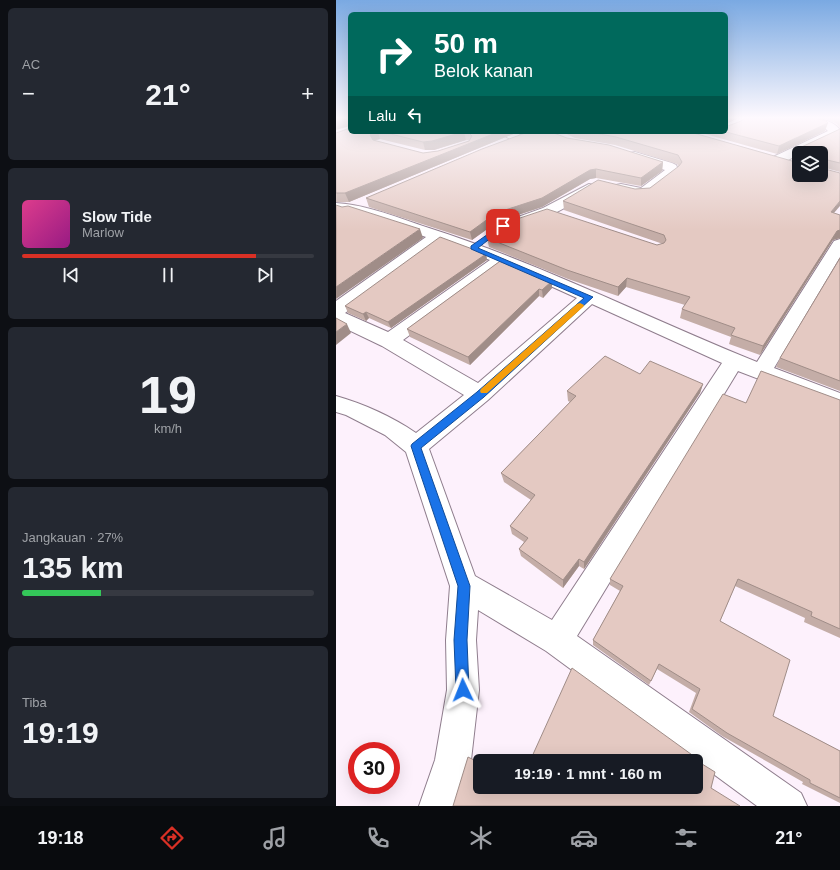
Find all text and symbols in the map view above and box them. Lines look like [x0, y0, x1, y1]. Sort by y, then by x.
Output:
icon: right [368, 28, 420, 80]
text: 50 m [434, 28, 498, 59]
text: AC [22, 57, 40, 72]
text: Belok kanan [434, 61, 533, 81]
text: 21° [145, 78, 191, 111]
text: − [22, 81, 35, 106]
text: + [301, 81, 314, 106]
icon: left [404, 104, 426, 126]
text: Lalu [368, 107, 396, 124]
map controls [792, 146, 828, 182]
button: layers [792, 146, 828, 182]
text: Slow Tide [82, 208, 152, 225]
pin [486, 209, 520, 243]
icon: arrive [492, 215, 514, 237]
text: Marlow [82, 225, 124, 240]
icon: previous [60, 264, 82, 286]
icon: pause [157, 264, 179, 286]
icon: next [254, 264, 276, 286]
text: 19 [139, 366, 197, 424]
text: km/h [154, 421, 182, 436]
text: Jangkauan · 27% [22, 530, 123, 545]
text: 135 km [22, 551, 124, 584]
position arrow [442, 669, 484, 711]
text: Tiba [22, 695, 47, 710]
text: 19:19 [22, 716, 99, 749]
speed limit sign: 30 [348, 742, 400, 794]
text: 19:19 · 1 mnt · 160 m [514, 765, 662, 782]
icon: directions [158, 824, 186, 852]
icon: music [261, 824, 289, 852]
icon: phone [364, 824, 392, 852]
icon: climate [467, 824, 495, 852]
icon: car [570, 824, 598, 852]
icon: filters [672, 824, 700, 852]
text: 19:18 [37, 828, 83, 848]
text: 21° [775, 828, 802, 848]

